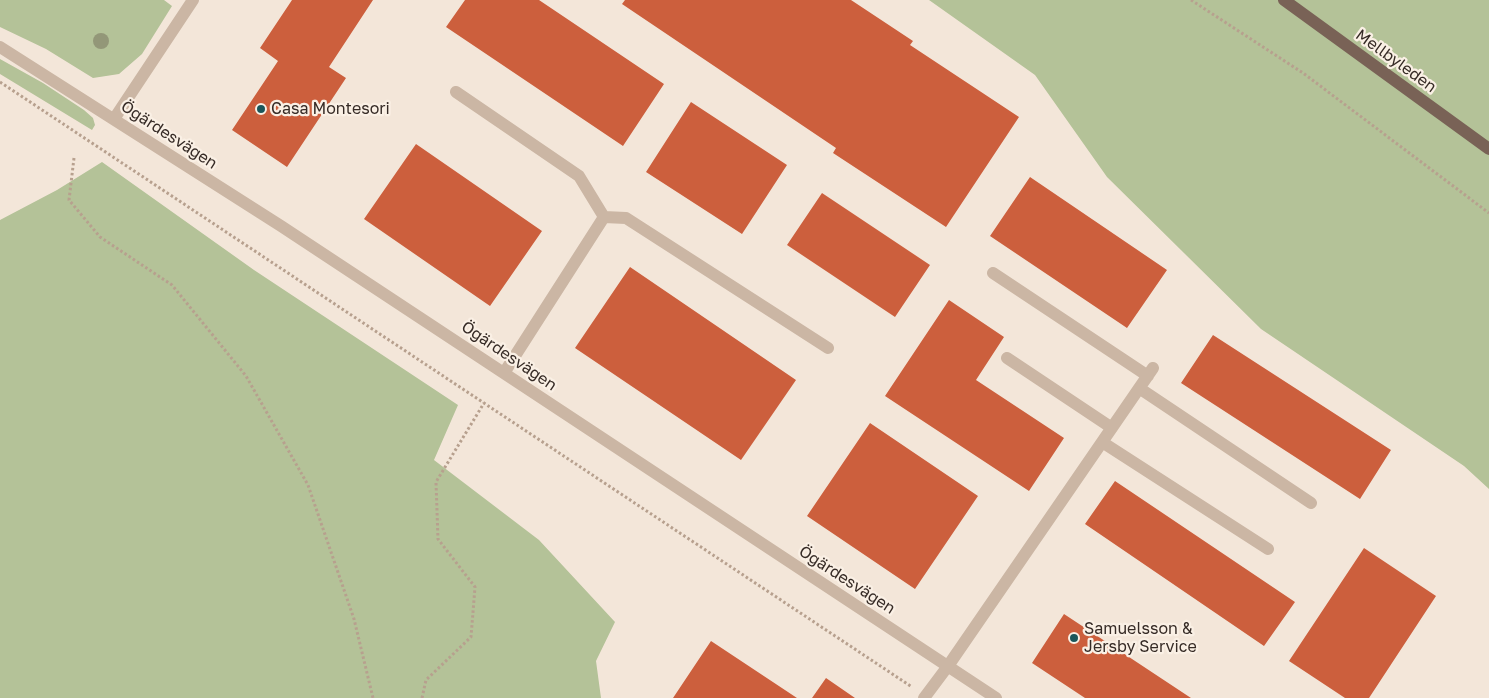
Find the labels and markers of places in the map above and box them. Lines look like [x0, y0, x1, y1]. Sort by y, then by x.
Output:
place label: Casa Montesori [271, 99, 390, 119]
marker: Casa Montesori [255, 103, 267, 115]
place label: Samuelsson & Jersby Service [1084, 619, 1197, 657]
marker: Samuelsson & Jersby Service [1068, 632, 1080, 644]

